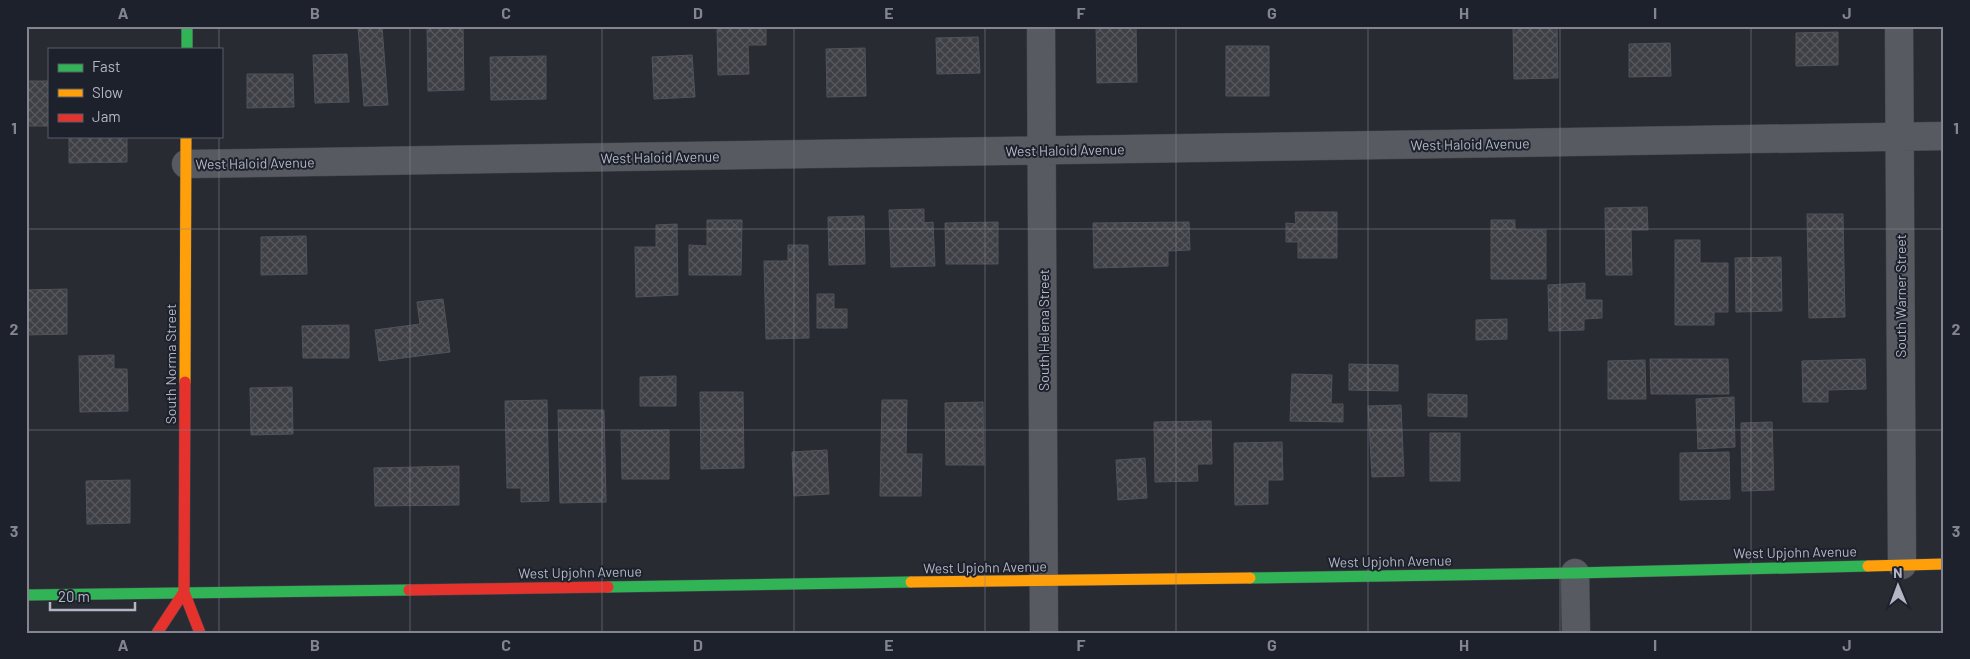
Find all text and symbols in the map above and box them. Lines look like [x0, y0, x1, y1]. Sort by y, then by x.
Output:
text: A [118, 3, 129, 22]
text: B [310, 3, 320, 22]
text: C [501, 3, 511, 22]
text: D [693, 3, 703, 22]
text: E [884, 3, 894, 22]
text: F [1077, 3, 1086, 22]
text: G [1267, 3, 1277, 22]
text: H [1459, 3, 1469, 22]
text: I [1653, 3, 1657, 22]
text: J [1842, 3, 1852, 22]
legend [48, 48, 222, 138]
text: Fast [92, 57, 120, 75]
text: Slow [92, 83, 123, 101]
text: Jam [92, 107, 121, 125]
text: 1 [11, 118, 17, 137]
text: 1 [1953, 118, 1959, 137]
street label: West Haloid Avenue [1410, 134, 1530, 154]
street label: West Haloid Avenue [1005, 140, 1125, 160]
street label: West Haloid Avenue [600, 147, 720, 167]
street label: West Haloid Avenue [195, 153, 315, 173]
street label: South Warner Street [1892, 234, 1909, 358]
street label: South Helena Street [1035, 269, 1052, 391]
street label: South Norma Street [162, 304, 179, 424]
text: 2 [10, 319, 19, 338]
text: 2 [1952, 319, 1961, 338]
text: 3 [10, 521, 18, 540]
text: 3 [1952, 521, 1960, 540]
street label: West Upjohn Avenue [1733, 542, 1857, 562]
street label: West Upjohn Avenue [1328, 551, 1452, 571]
street label: West Upjohn Avenue [923, 557, 1047, 577]
street label: West Upjohn Avenue [518, 562, 642, 582]
north arrow [1872, 562, 1922, 612]
text: N [1893, 564, 1903, 581]
scale bar [50, 579, 135, 611]
text: 20 m [58, 587, 90, 605]
text: A [118, 635, 129, 654]
text: B [310, 635, 320, 654]
text: C [501, 635, 511, 654]
text: D [693, 635, 703, 654]
text: E [884, 635, 894, 654]
text: F [1077, 635, 1086, 654]
text: G [1267, 635, 1277, 654]
text: H [1459, 635, 1469, 654]
text: I [1653, 635, 1657, 654]
text: J [1842, 635, 1852, 654]

